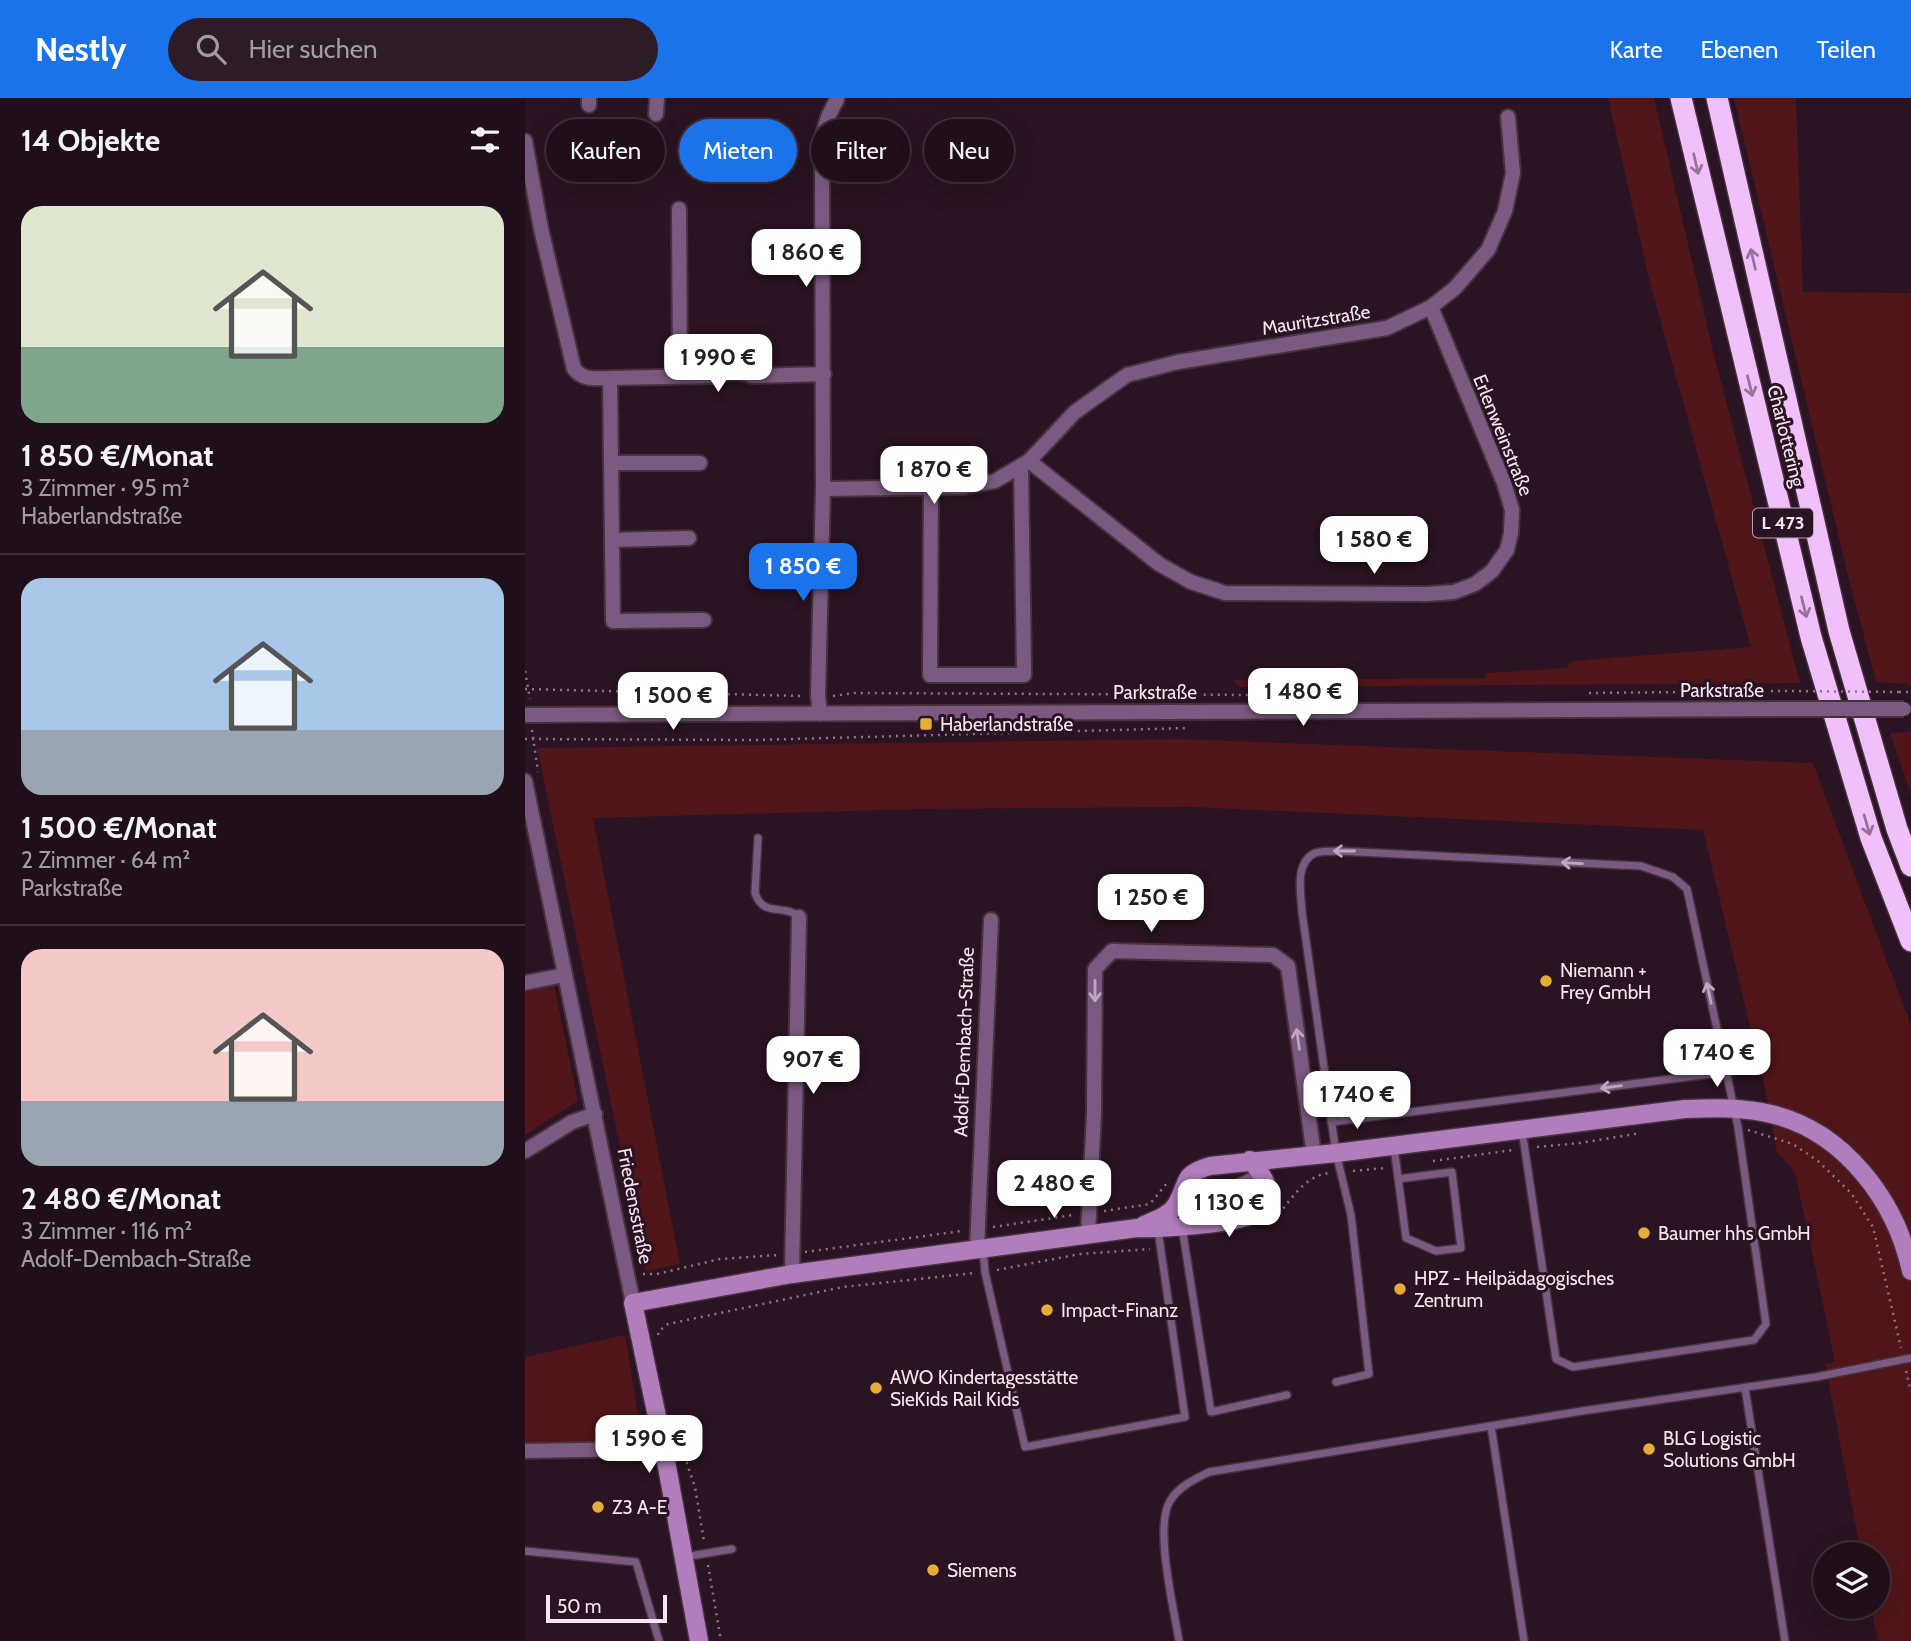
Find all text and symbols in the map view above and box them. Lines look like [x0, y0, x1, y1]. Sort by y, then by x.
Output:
search box [168, 18, 658, 81]
text: Nestly [35, 29, 126, 69]
icon: search [192, 30, 230, 68]
text: Hier suchen [248, 33, 378, 65]
text: Karte [1609, 35, 1662, 64]
text: Ebenen [1700, 35, 1778, 64]
text: Teilen [1816, 35, 1876, 64]
chip: Kaufen [546, 119, 665, 182]
chip: Mieten [679, 119, 797, 182]
chip: Filter [811, 119, 910, 182]
chip: Neu [924, 119, 1014, 182]
icon: filters [466, 121, 504, 159]
text: 14 Objekte [21, 122, 160, 159]
one-way arrow [1690, 153, 1703, 175]
pin: 1 860 € [741, 230, 871, 289]
text: 1 860 € [768, 238, 844, 266]
one-way arrow [1745, 248, 1759, 271]
icon: home [200, 251, 326, 377]
street label: Mauritzstraße [1260, 300, 1372, 340]
pin: 1 990 € [653, 334, 783, 394]
text: 1 990 € [680, 343, 756, 371]
street label: Erlenweinstraße [1468, 371, 1538, 499]
one-way arrow [1744, 374, 1757, 396]
street label: Charlottering [1762, 383, 1810, 490]
text: 1 850 €/Monat [21, 437, 214, 474]
pin: 1 870 € [869, 446, 999, 506]
text: 1 870 € [896, 455, 972, 483]
text: 3 Zimmer · 95 m² [21, 474, 190, 502]
text: Haberlandstraße [21, 502, 182, 530]
road number: L 473 [1753, 508, 1813, 538]
pin: 1 580 € [1309, 517, 1439, 576]
text: 1 580 € [1336, 525, 1412, 553]
pin: 1 850 € [738, 544, 868, 603]
text: 1 850 € [765, 552, 841, 580]
one-way arrow [1798, 595, 1811, 617]
icon: home [200, 623, 326, 749]
pin: 1 480 € [1238, 668, 1368, 728]
pin: 1 500 € [608, 672, 738, 732]
text: 1 480 € [1264, 677, 1342, 705]
street label: Parkstraße [1680, 679, 1764, 702]
text: 1 500 € [634, 681, 712, 709]
street label: Parkstraße [1113, 681, 1197, 704]
place label: Haberlandstraße [940, 713, 1074, 736]
marker: Haberlandstraße [918, 716, 934, 732]
text: 1 500 €/Monat [21, 809, 217, 846]
one-way arrow [1861, 814, 1874, 836]
one-way arrow [1333, 845, 1356, 858]
text: 2 Zimmer · 64 m² [21, 846, 190, 874]
one-way arrow [1560, 856, 1583, 869]
text: Parkstraße [21, 874, 123, 902]
pin: 1 250 € [1086, 874, 1216, 934]
text: 1 250 € [1114, 883, 1188, 911]
street label: Adolf-Dembach-Straße [949, 946, 979, 1137]
place label: Niemann + Frey GmbH [1560, 959, 1651, 1004]
marker: Niemann + Frey GmbH [1538, 973, 1554, 989]
one-way arrow [1088, 980, 1102, 1003]
one-way arrow [1702, 982, 1716, 1005]
icon: home [200, 994, 326, 1120]
one-way arrow [1291, 1029, 1304, 1051]
pin: 1 740 € [1652, 1030, 1782, 1089]
pin: 907 € [764, 1037, 862, 1096]
text: 1 740 € [1679, 1038, 1755, 1066]
text: 907 € [783, 1045, 843, 1073]
pin: 1 740 € [1292, 1072, 1422, 1131]
text: 1 740 € [1319, 1080, 1395, 1108]
one-way arrow [1600, 1080, 1622, 1093]
street label: Friedensstraße [613, 1146, 658, 1266]
pin: 2 480 € [989, 1160, 1119, 1220]
text: 2 480 € [1013, 1169, 1095, 1197]
text: 2 480 €/Monat [21, 1180, 221, 1217]
pin: 1 130 € [1164, 1180, 1294, 1239]
text: 1 130 € [1194, 1188, 1264, 1216]
text: 3 Zimmer · 116 m² [21, 1217, 192, 1245]
place label: Baumer hhs GmbH [1658, 1222, 1811, 1245]
marker: Baumer hhs GmbH [1636, 1225, 1652, 1241]
text: Adolf-Dembach-Straße [21, 1245, 251, 1273]
place label: HPZ - Heilpädagogisches Zentrum [1414, 1267, 1614, 1312]
marker: HPZ - Heilpädagogisches Zentrum [1392, 1281, 1408, 1297]
place label: Impact-Finanz [1061, 1299, 1178, 1322]
marker: Impact-Finanz [1039, 1302, 1055, 1318]
place label: AWO Kindertagesstätte SieKids Rail Kids [890, 1366, 1078, 1411]
marker: AWO Kindertagesstätte SieKids Rail Kids [868, 1380, 884, 1396]
pin: 1 590 € [584, 1416, 714, 1475]
text: 1 590 € [611, 1424, 687, 1452]
place label: BLG Logistic Solutions GmbH [1663, 1427, 1796, 1472]
marker: BLG Logistic Solutions GmbH [1641, 1441, 1657, 1457]
place label: Z3 A-E [612, 1496, 667, 1519]
marker: Z3 A-E [590, 1499, 606, 1515]
map controls [1813, 1542, 1890, 1619]
button: layers [1813, 1542, 1890, 1619]
place label: Siemens [947, 1559, 1017, 1582]
marker: Siemens [925, 1562, 941, 1578]
scale bar [546, 1592, 667, 1624]
text: 50 m [557, 1595, 601, 1618]

